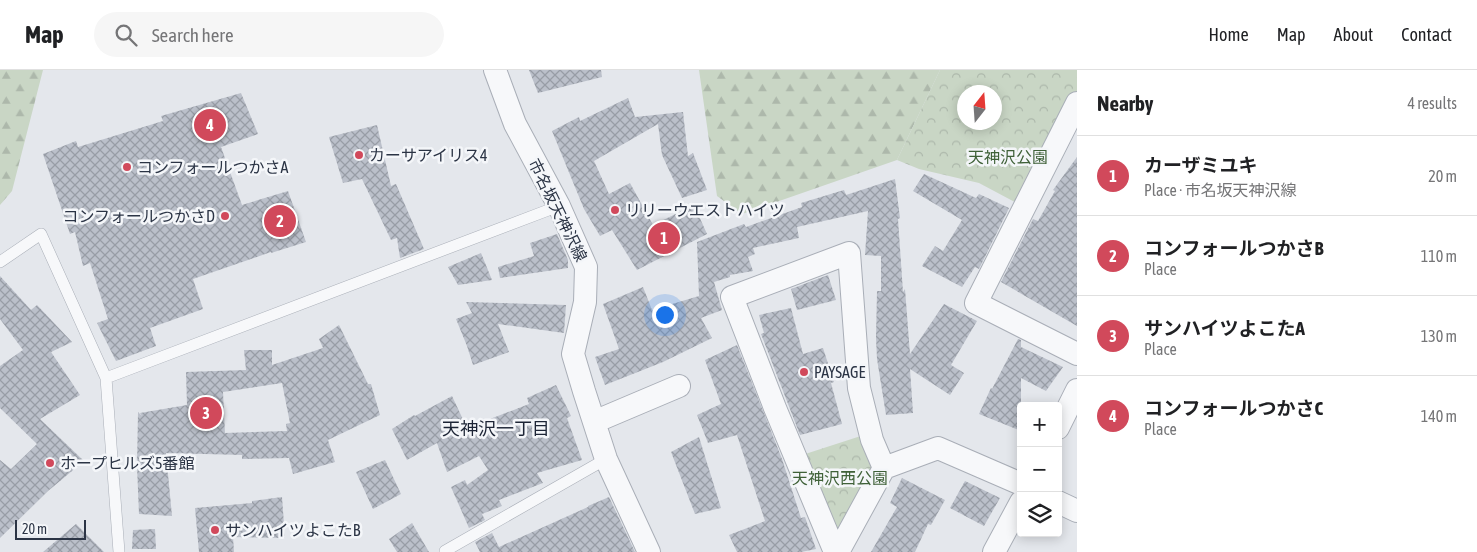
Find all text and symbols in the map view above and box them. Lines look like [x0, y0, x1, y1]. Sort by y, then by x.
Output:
search box [94, 12, 444, 57]
text: Map [25, 21, 64, 48]
icon: search [112, 21, 140, 49]
text: Search here [152, 24, 234, 46]
text: Home [1209, 24, 1249, 45]
text: Map [1277, 24, 1306, 45]
text: About [1334, 24, 1373, 45]
text: Contact [1401, 24, 1452, 45]
north arrow [957, 85, 1002, 130]
text: Nearby [1097, 91, 1153, 115]
text: 4 results [1407, 94, 1457, 112]
pin: 4 [194, 106, 226, 144]
place label: カーサアイリス4 [369, 146, 487, 164]
park label: 天神沢公園 [968, 148, 1048, 166]
marker: カーサアイリス4 [353, 149, 365, 161]
text: カーザミユキ [1144, 154, 1258, 176]
street label: 市名坂天神沢線 [525, 156, 591, 264]
place label: コンフォールつかさA [137, 158, 289, 176]
marker: コンフォールつかさA [121, 161, 133, 173]
text: 1 [1109, 167, 1117, 185]
text: 20 m [1428, 167, 1457, 185]
text: Place · 市名坂天神沢線 [1144, 181, 1297, 199]
place label: リリーウエストハイツ [625, 201, 785, 219]
pin: 2 [264, 202, 296, 240]
marker: リリーウエストハイツ [609, 204, 621, 216]
place label: コンフォールつかさD [63, 207, 215, 225]
marker: コンフォールつかさD [219, 210, 231, 222]
pin: 1 [648, 219, 680, 257]
text: コンフォールつかさB [1144, 237, 1323, 259]
text: 2 [1109, 247, 1117, 265]
text: 110 m [1421, 247, 1457, 265]
text: Place [1144, 260, 1177, 278]
your location [652, 302, 678, 328]
text: サンハイツよこたA [1144, 317, 1305, 339]
text: 3 [1109, 327, 1117, 345]
text: 130 m [1421, 327, 1457, 345]
text: Place [1144, 340, 1177, 358]
place label: PAYSAGE [814, 363, 865, 381]
marker: PAYSAGE [798, 366, 810, 378]
pin: 3 [190, 394, 222, 432]
text: コンフォールつかさC [1144, 397, 1323, 419]
map controls [1017, 402, 1062, 537]
button: + [1017, 402, 1062, 447]
text: 4 [1109, 407, 1117, 425]
text: 140 m [1421, 407, 1457, 425]
district label: 天神沢一丁目 [442, 418, 550, 439]
text: Place [1144, 420, 1177, 438]
button: − [1017, 447, 1062, 492]
place label: ホープヒルズ5番館 [60, 454, 195, 472]
marker: ホープヒルズ5番館 [44, 457, 56, 469]
park label: 天神沢西公園 [792, 469, 888, 487]
button: layers [1017, 492, 1062, 537]
scale bar [15, 517, 86, 540]
text: 20 m [22, 521, 47, 537]
place label: サンハイツよこたB [225, 521, 361, 539]
marker: サンハイツよこたB [209, 524, 221, 536]

